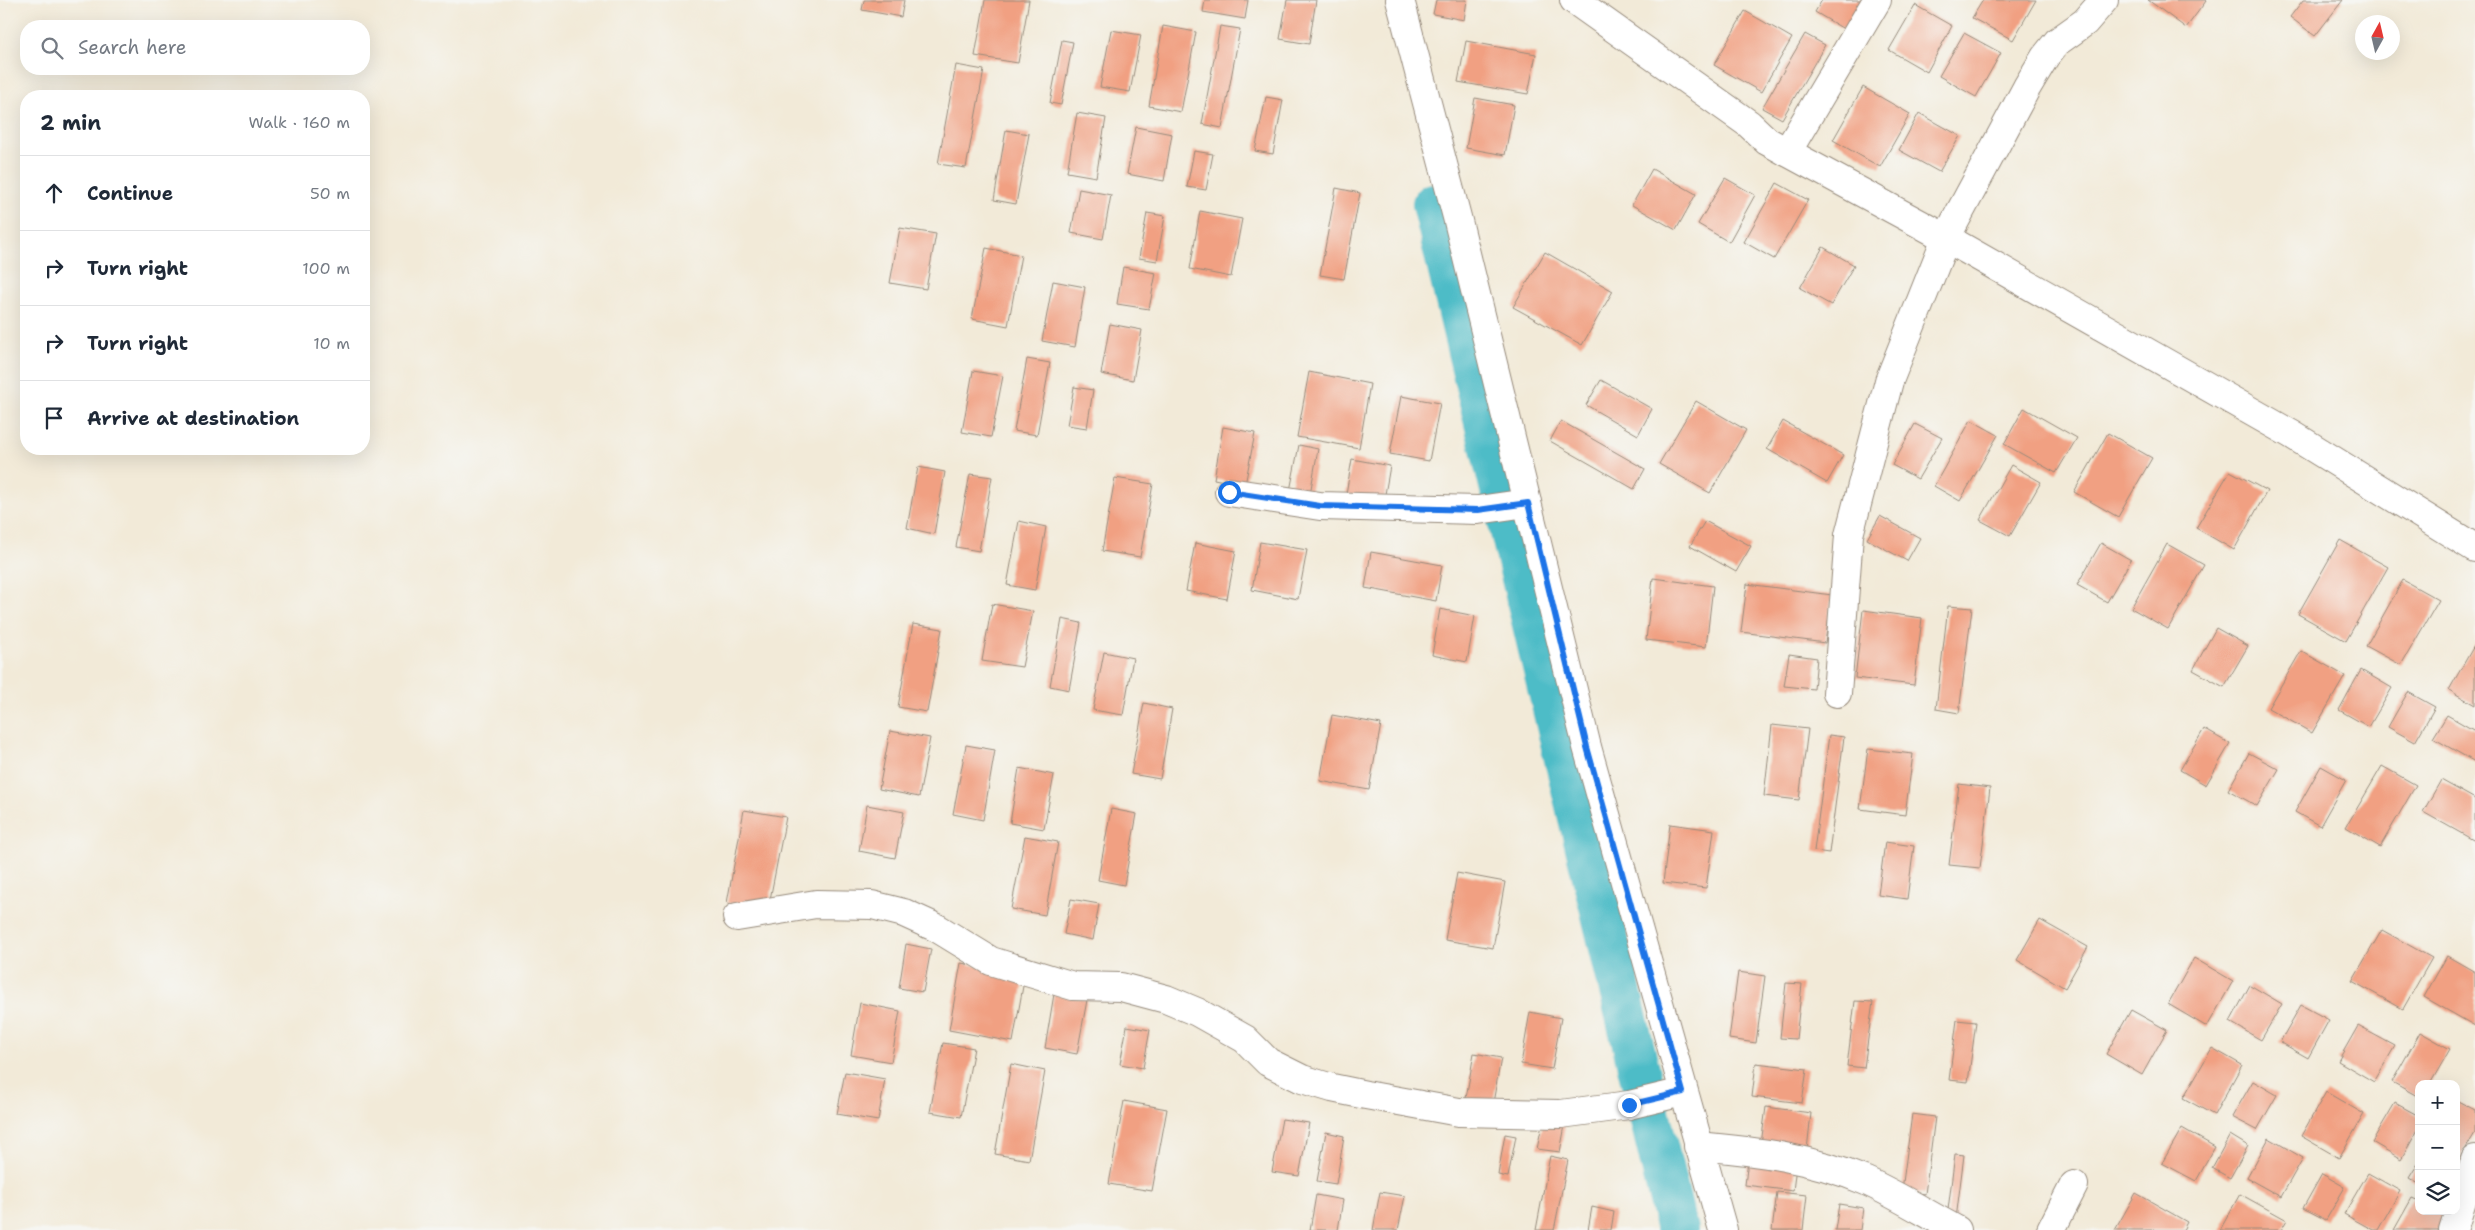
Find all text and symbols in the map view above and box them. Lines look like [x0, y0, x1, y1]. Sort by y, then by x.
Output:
north arrow [2355, 15, 2400, 60]
search box [20, 20, 370, 75]
icon: search [38, 34, 66, 62]
text: Search here [78, 35, 187, 60]
text: 2 min [40, 109, 101, 137]
text: Walk · 160 m [249, 112, 350, 133]
icon: ahead [40, 179, 68, 207]
text: Continue [87, 181, 173, 206]
text: 50 m [310, 183, 350, 204]
icon: right [40, 254, 68, 282]
text: Turn right [87, 256, 188, 281]
text: 100 m [302, 258, 350, 279]
icon: right [40, 329, 68, 357]
text: Turn right [87, 331, 188, 356]
text: 10 m [313, 333, 350, 354]
icon: arrive [40, 404, 68, 432]
text: Arrive at destination [87, 406, 299, 431]
route start [1218, 481, 1241, 504]
map controls [2415, 1080, 2460, 1215]
button: + [2415, 1080, 2460, 1125]
route end [1618, 1094, 1641, 1117]
button: − [2415, 1125, 2460, 1170]
button: layers [2415, 1170, 2460, 1215]

